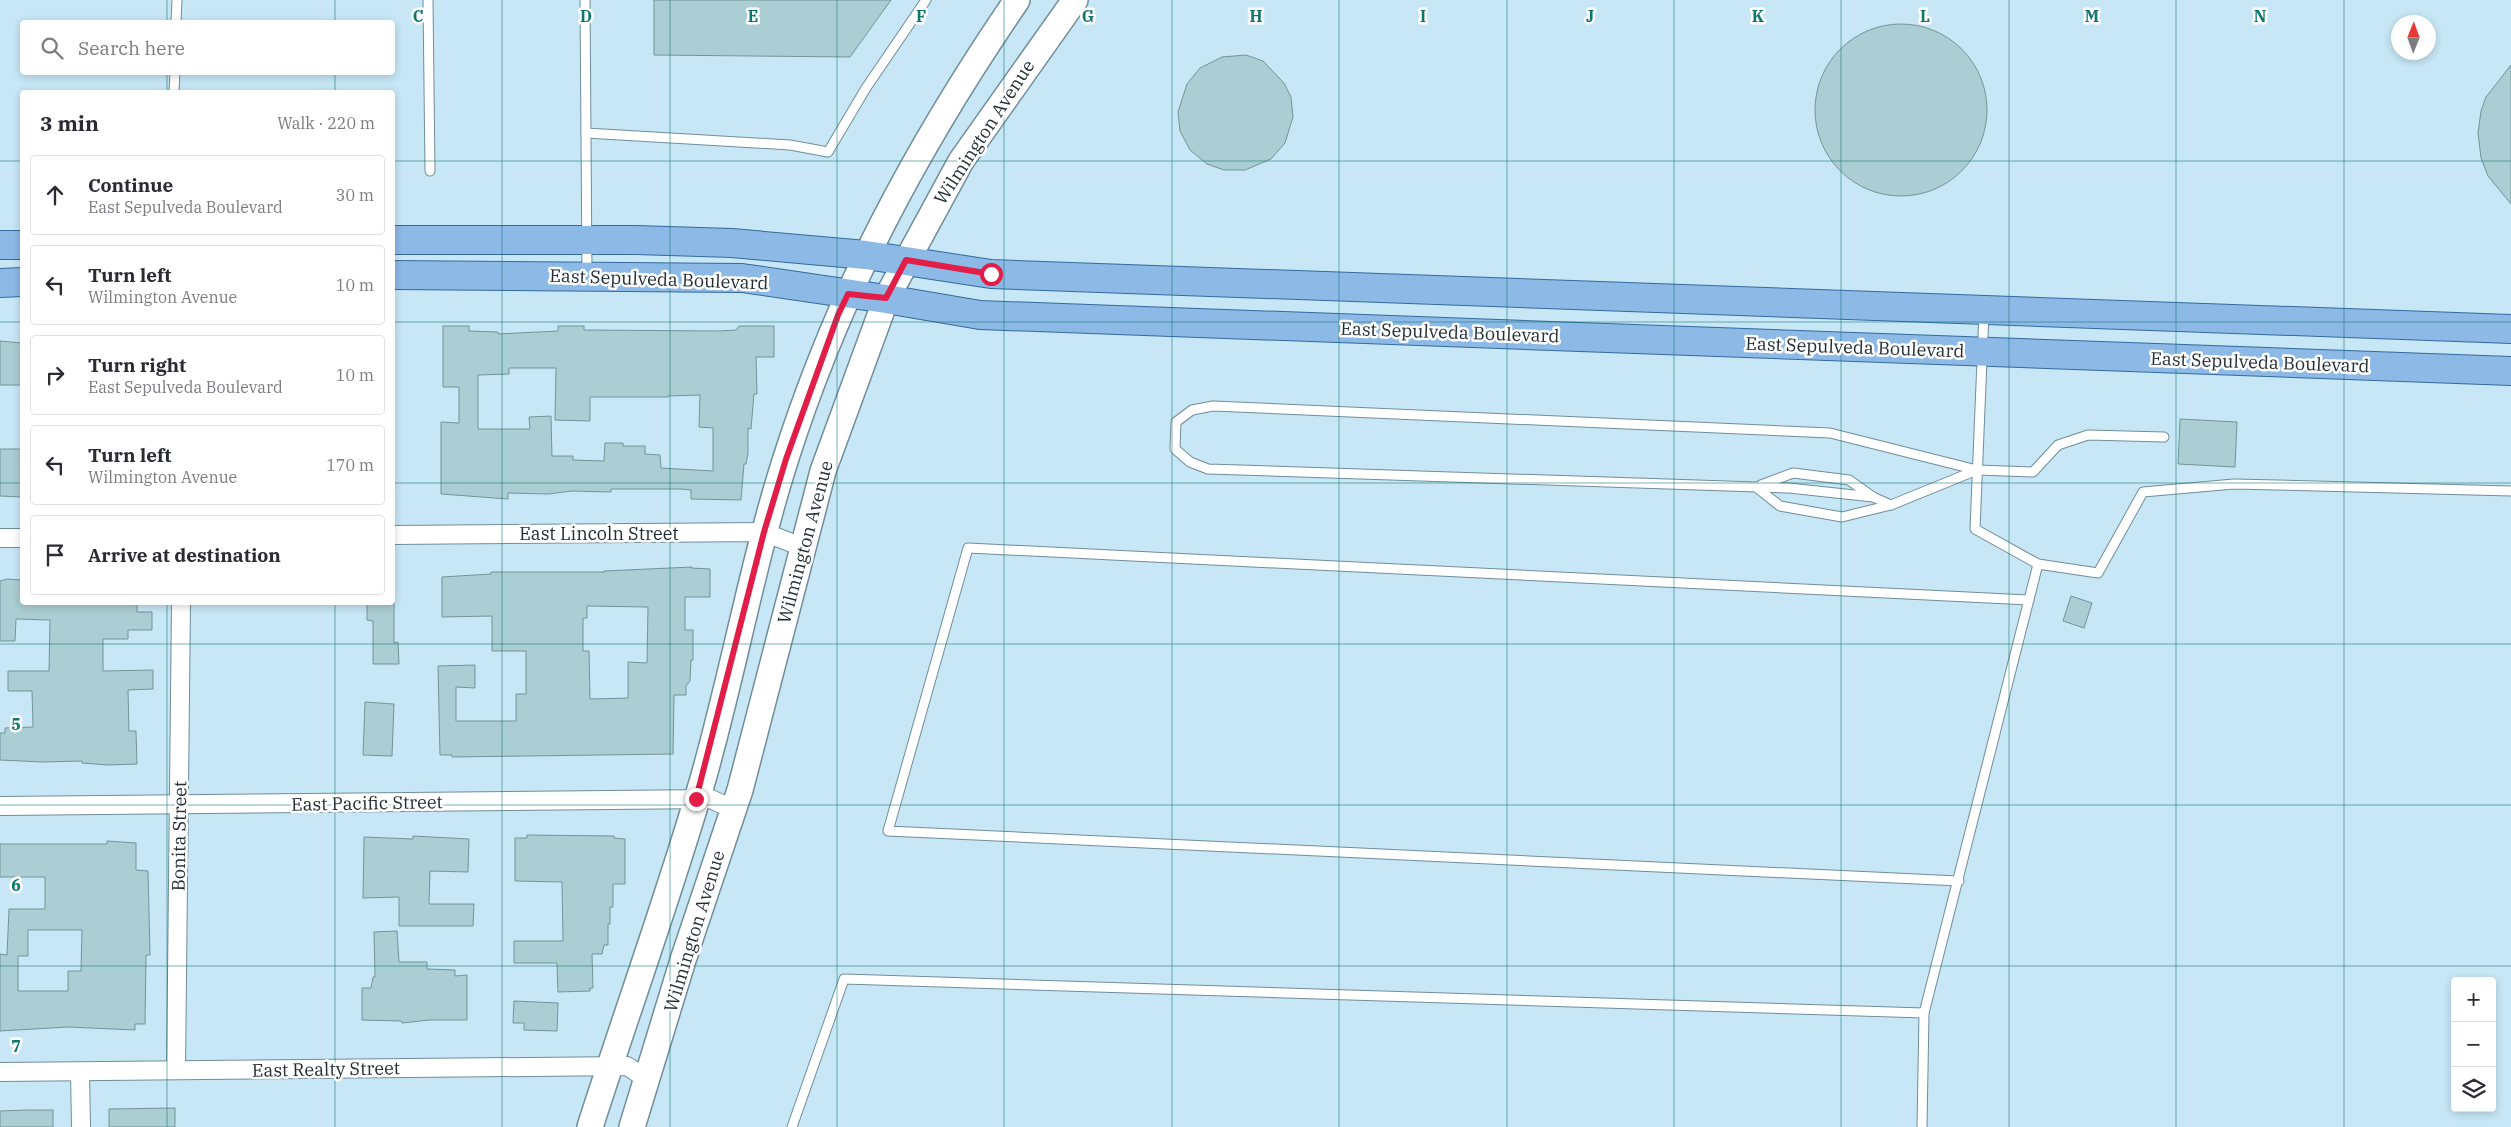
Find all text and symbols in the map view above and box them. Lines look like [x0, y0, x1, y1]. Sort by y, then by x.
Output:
text: C [413, 6, 423, 26]
text: D [580, 6, 592, 26]
text: E [748, 6, 758, 26]
text: F [916, 6, 926, 26]
text: G [1082, 6, 1094, 26]
text: H [1250, 6, 1263, 26]
text: I [1420, 6, 1426, 26]
text: J [1586, 6, 1594, 26]
text: K [1752, 6, 1765, 26]
text: L [1920, 6, 1930, 26]
text: M [2085, 6, 2099, 26]
text: N [2254, 6, 2266, 26]
north arrow [2391, 15, 2436, 60]
search box [20, 20, 395, 75]
icon: search [38, 34, 66, 62]
text: Search here [78, 36, 185, 60]
street label: Wilmington Avenue [929, 55, 1039, 209]
text: 3 min [40, 109, 99, 137]
text: Walk · 220 m [277, 113, 375, 133]
text: Continue [88, 173, 173, 197]
icon: ahead [41, 181, 69, 209]
text: 30 m [336, 185, 374, 205]
text: East Sepulveda Boulevard [88, 197, 283, 217]
text: Turn left [88, 263, 171, 287]
route start [980, 263, 1003, 286]
street label: East Sepulveda Boulevard [549, 264, 769, 294]
icon: left [41, 271, 69, 299]
text: 10 m [336, 275, 374, 295]
text: Wilmington Avenue [88, 287, 237, 307]
street label: East Sepulveda Boulevard [1340, 317, 1560, 347]
street label: East Sepulveda Boulevard [1745, 332, 1965, 362]
street label: East Sepulveda Boulevard [2150, 347, 2370, 377]
text: Turn right [88, 353, 186, 377]
icon: right [41, 361, 69, 389]
text: 10 m [336, 365, 374, 385]
text: East Sepulveda Boulevard [88, 377, 283, 397]
text: Turn left [88, 443, 171, 467]
icon: left [41, 451, 69, 479]
text: 170 m [326, 455, 374, 475]
street label: Wilmington Avenue [772, 458, 838, 626]
text: Wilmington Avenue [88, 467, 237, 487]
street label: East Lincoln Street [519, 522, 679, 545]
icon: arrive [41, 541, 69, 569]
text: Arrive at destination [88, 543, 281, 567]
text: 5 [11, 714, 21, 734]
street label: Bonita Street [167, 781, 191, 891]
route end [685, 788, 708, 811]
street label: East Pacific Street [291, 790, 443, 816]
street label: Wilmington Avenue [658, 847, 730, 1015]
text: 6 [11, 875, 21, 895]
map controls [2451, 977, 2496, 1112]
button: + [2451, 977, 2496, 1022]
button: − [2451, 1022, 2496, 1067]
text: 7 [11, 1036, 21, 1056]
street label: East Realty Street [252, 1056, 400, 1082]
button: layers [2451, 1067, 2496, 1112]

